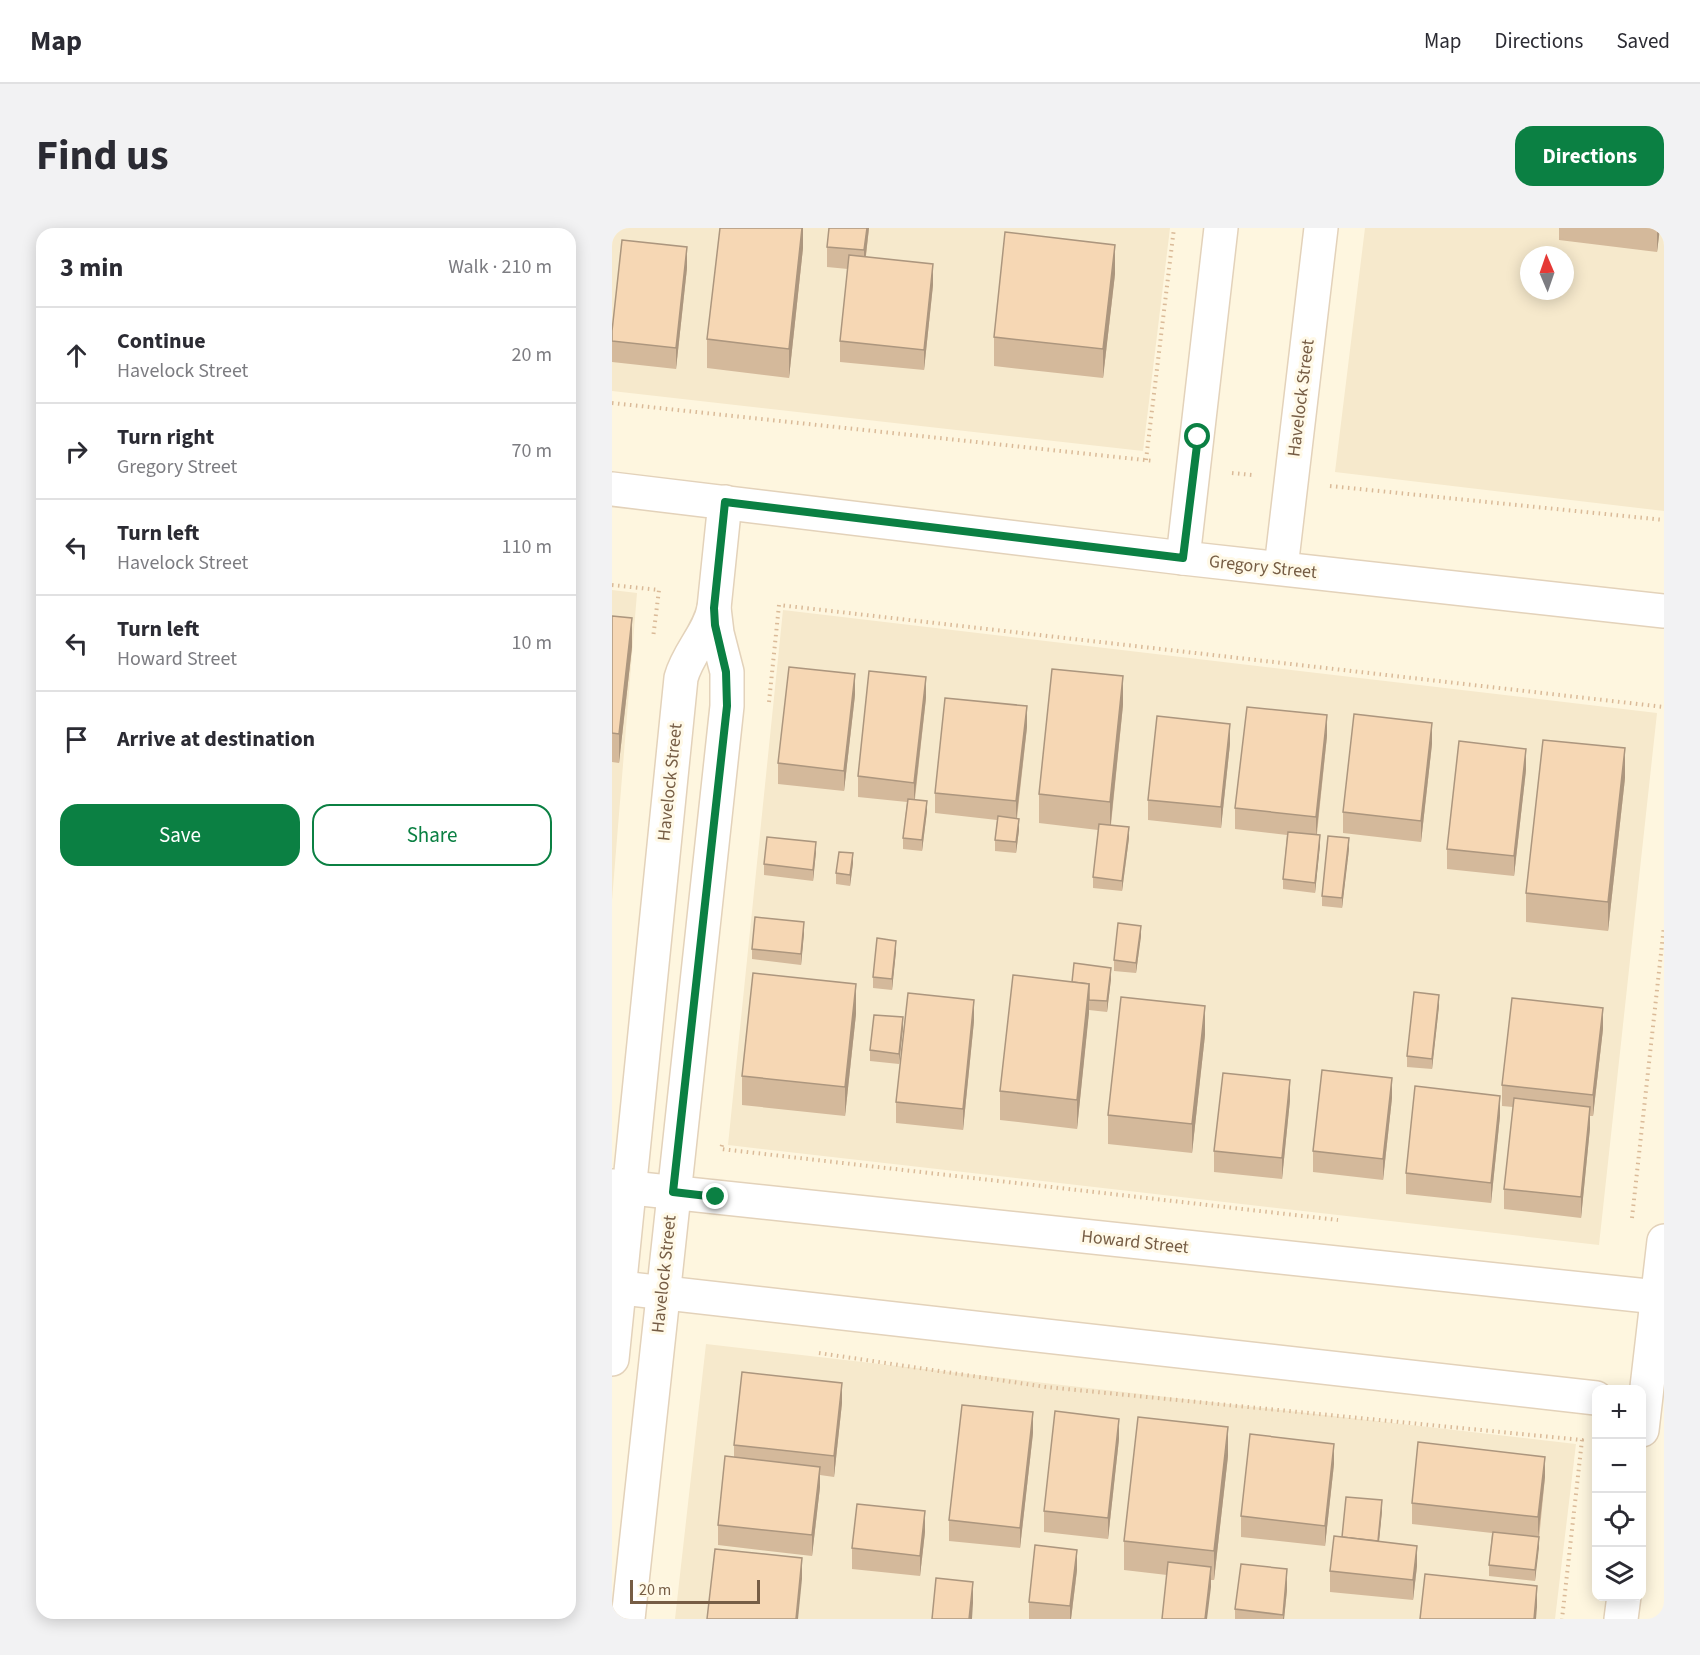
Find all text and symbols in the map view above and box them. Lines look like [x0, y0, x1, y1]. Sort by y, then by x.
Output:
text: Map [30, 21, 82, 61]
text: Map [1424, 26, 1462, 56]
text: Directions [1495, 26, 1583, 56]
text: Saved [1616, 26, 1670, 56]
text: Find us [36, 126, 169, 186]
button: Directions [1515, 126, 1664, 186]
north arrow [1520, 246, 1574, 300]
text: 3 min [60, 249, 123, 286]
text: Walk · 210 m [448, 253, 552, 281]
text: Continue [117, 325, 206, 357]
street label: Havelock Street [1281, 338, 1321, 458]
icon: ahead [60, 339, 93, 372]
text: 20 m [512, 341, 552, 369]
text: Havelock Street [117, 357, 248, 385]
text: Turn right [117, 421, 214, 453]
route start [1184, 423, 1210, 449]
icon: right [60, 435, 93, 468]
text: 70 m [512, 437, 552, 465]
text: Gregory Street [117, 453, 237, 481]
text: Turn left [117, 517, 199, 549]
icon: left [60, 531, 93, 564]
text: 110 m [502, 533, 552, 561]
text: Havelock Street [117, 549, 248, 577]
street label: Gregory Street [1208, 549, 1318, 585]
text: Turn left [117, 613, 199, 645]
icon: left [60, 627, 93, 660]
text: 10 m [512, 629, 552, 657]
text: Howard Street [117, 645, 237, 673]
street label: Havelock Street [651, 722, 689, 842]
icon: arrive [60, 723, 93, 756]
text: Arrive at destination [117, 723, 315, 755]
button: Save [60, 804, 300, 866]
button: Share [312, 804, 552, 866]
route end [702, 1183, 728, 1209]
street label: Havelock Street [645, 1214, 683, 1334]
street label: Howard Street [1080, 1224, 1190, 1260]
map controls [1592, 1385, 1646, 1601]
button: + [1592, 1385, 1646, 1439]
button: − [1592, 1439, 1646, 1493]
button: locate [1592, 1493, 1646, 1547]
button: layers [1592, 1547, 1646, 1601]
scale bar [630, 1577, 760, 1604]
text: 20 m [639, 1579, 671, 1601]

